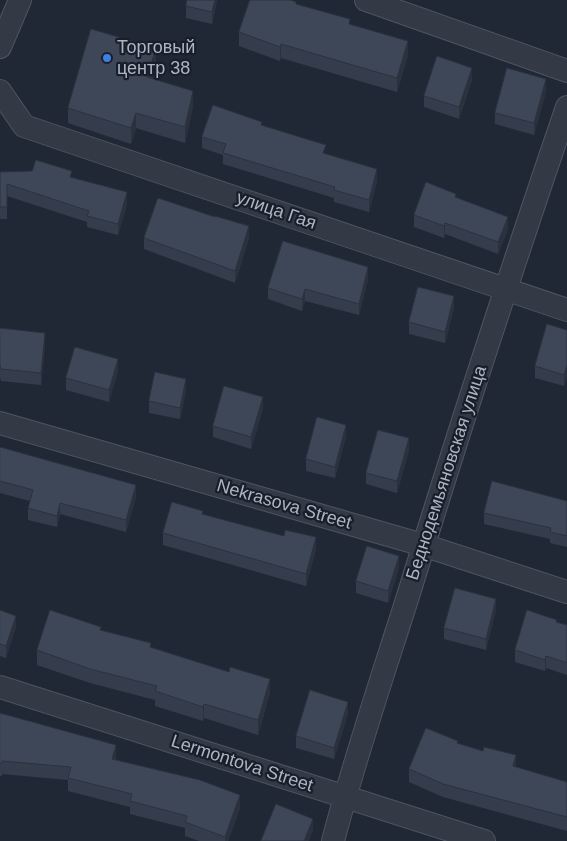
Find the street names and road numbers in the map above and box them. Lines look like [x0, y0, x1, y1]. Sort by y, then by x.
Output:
street label: улица Гая [233, 187, 319, 235]
street label: Беднодемьяновская улица [402, 363, 492, 583]
street label: Nekrasova Street [214, 475, 354, 535]
street label: Lermontova Street [168, 731, 316, 797]

